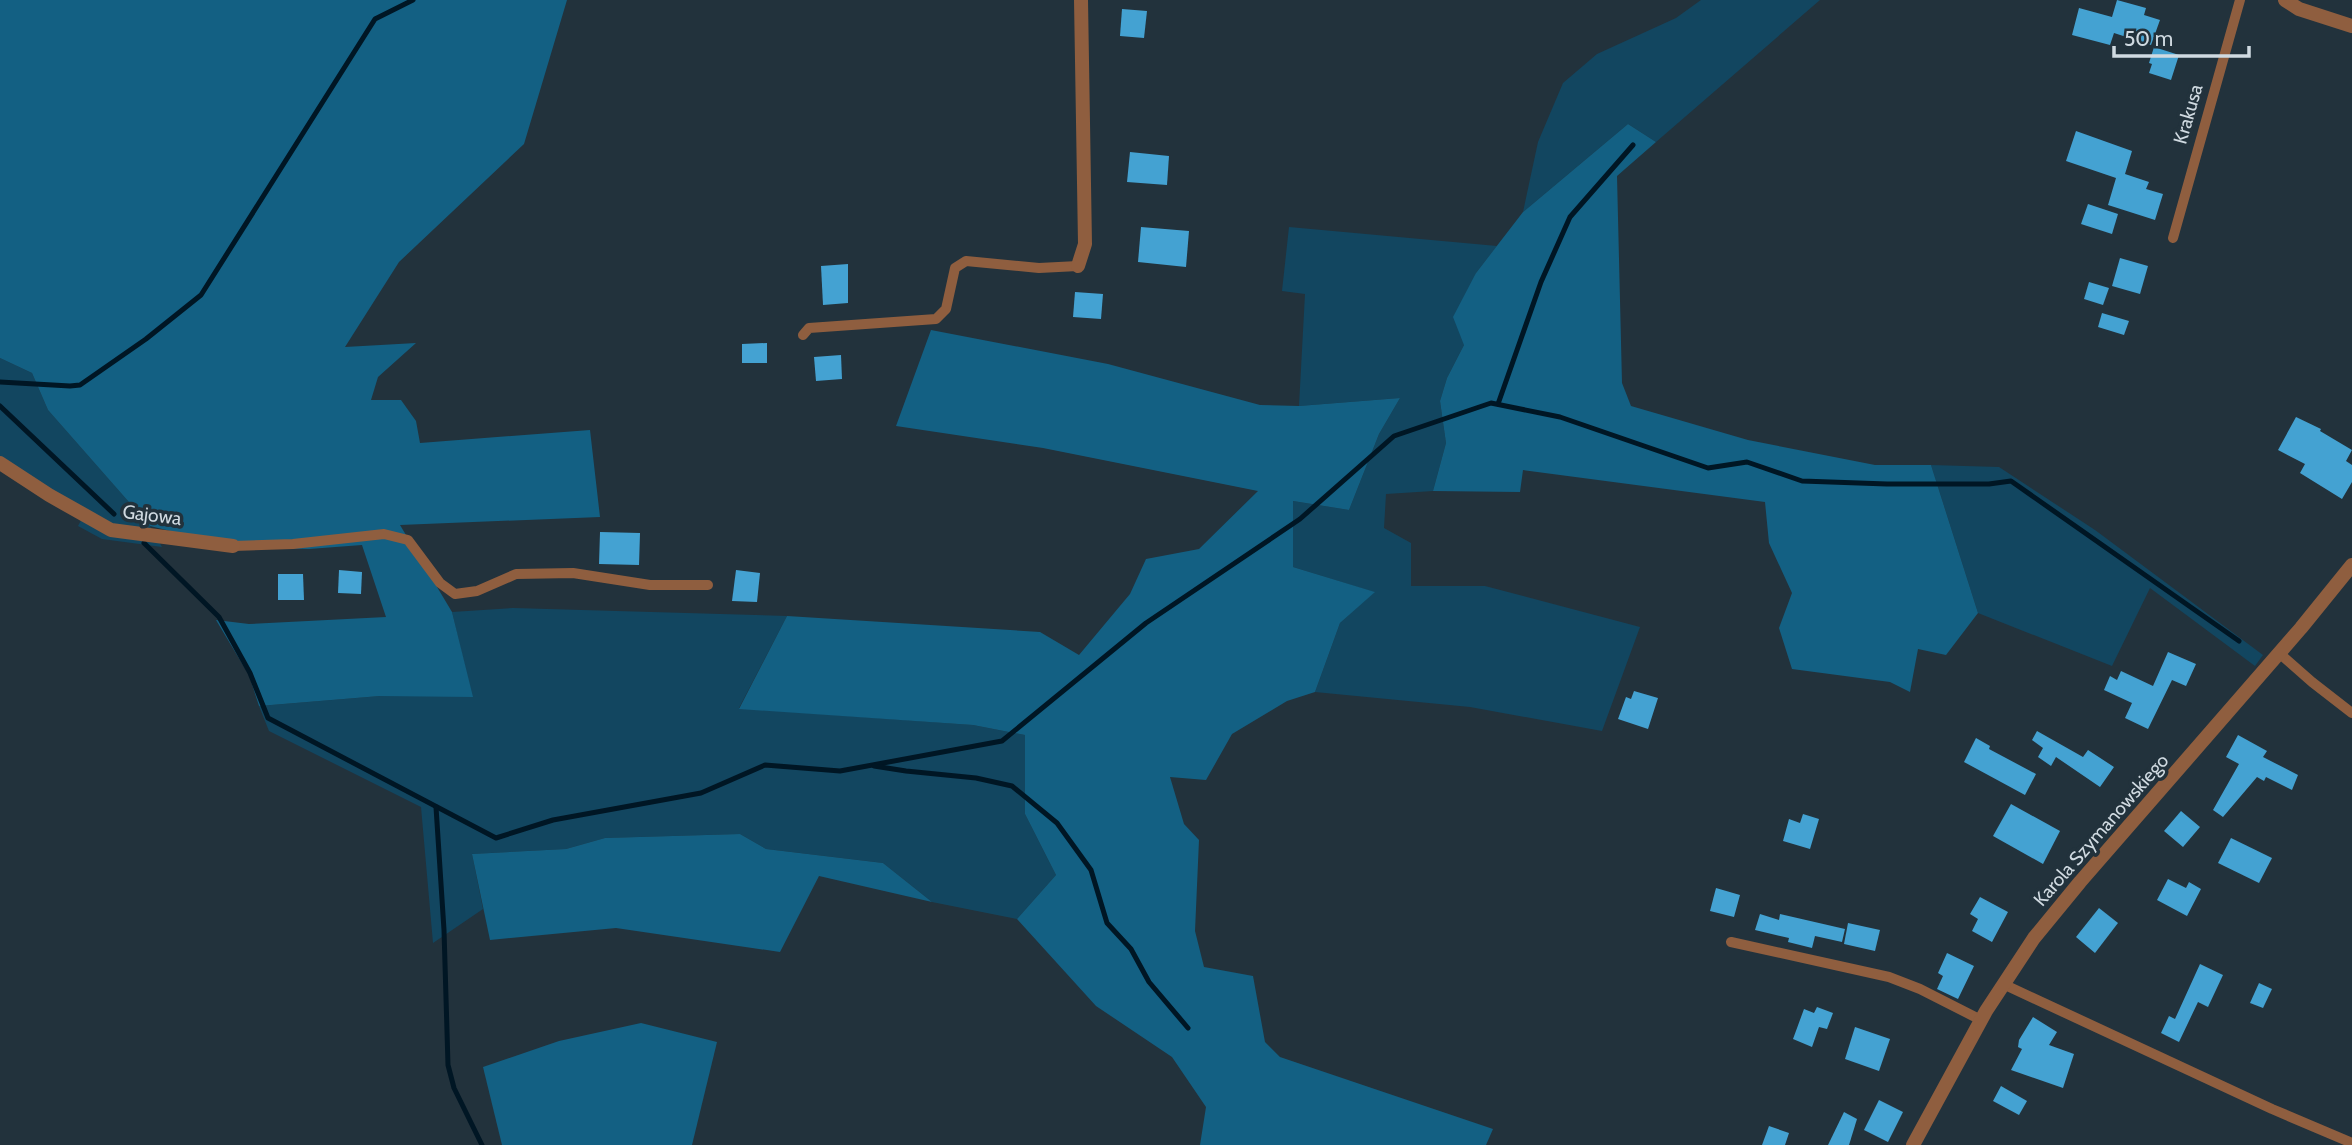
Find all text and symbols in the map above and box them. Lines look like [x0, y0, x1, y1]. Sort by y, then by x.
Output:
scale bar [2114, 14, 2249, 58]
text: 50 m [2124, 26, 2173, 51]
street label: Krakusa [2169, 81, 2207, 147]
street label: Gajowa [121, 500, 183, 530]
street label: Karola Szymanowskiego [2029, 749, 2173, 911]

